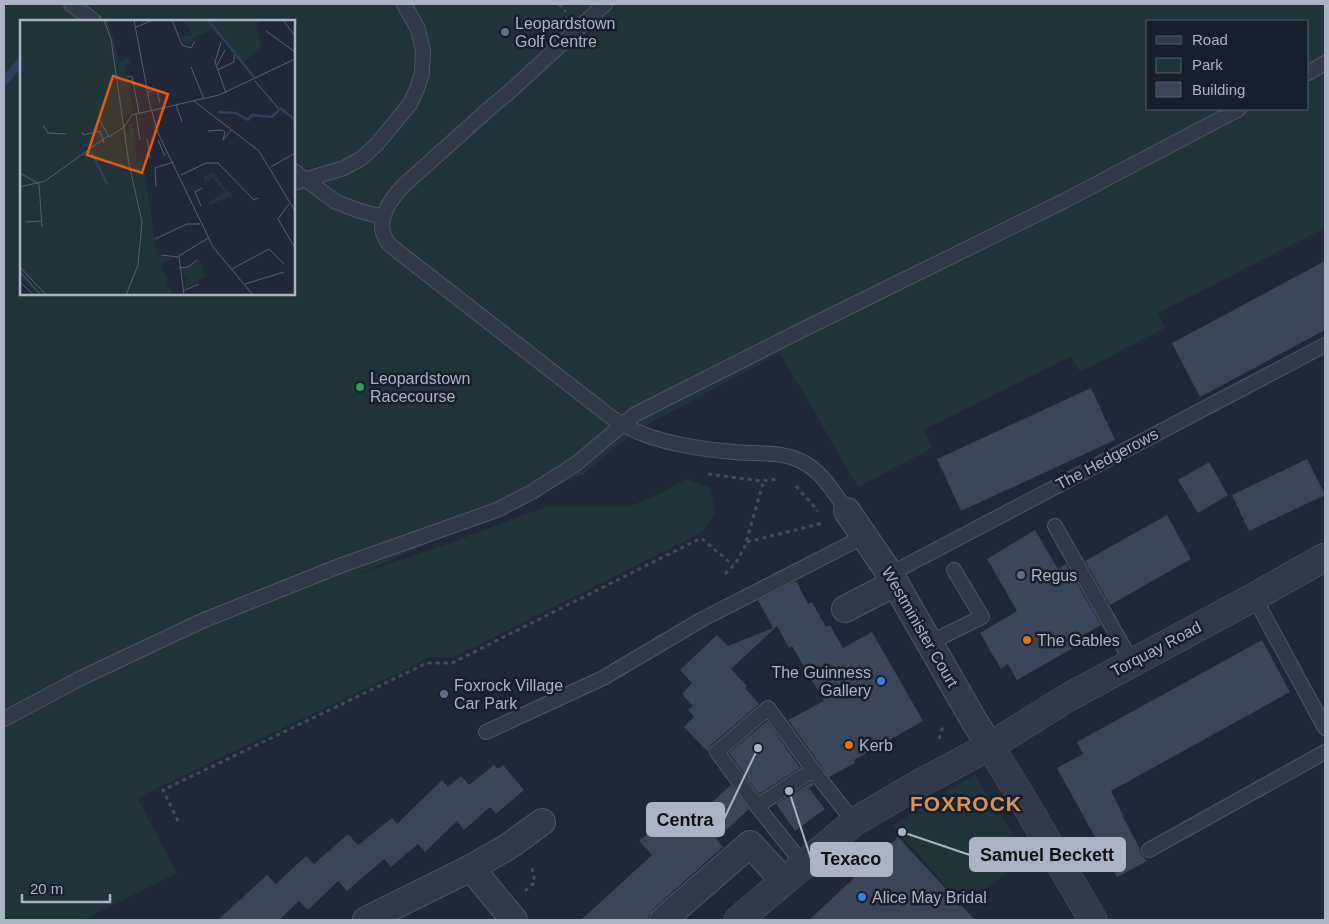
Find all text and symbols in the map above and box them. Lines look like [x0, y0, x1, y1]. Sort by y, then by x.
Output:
place label: Leopardstown Golf Centre [515, 15, 616, 50]
inset map [20, 20, 295, 295]
legend [1146, 20, 1309, 110]
marker: Leopardstown Golf Centre [499, 26, 511, 38]
text: Road [1192, 31, 1228, 48]
text: Park [1192, 56, 1223, 73]
text: Building [1192, 81, 1245, 98]
place label: Leopardstown Racecourse [370, 370, 471, 405]
marker: Leopardstown Racecourse [354, 381, 366, 393]
street label: The Hedgerows [1053, 425, 1161, 493]
street label: Westminister Court [879, 564, 962, 691]
place label: Regus [1031, 567, 1077, 584]
marker: Regus [1015, 569, 1027, 581]
street label: Torquay Road [1108, 618, 1204, 680]
place label: The Gables [1037, 632, 1120, 649]
marker: The Gables [1021, 634, 1033, 646]
place label: The Guinness Gallery [771, 664, 871, 699]
marker: The Guinness Gallery [875, 675, 887, 687]
place label: Foxrock Village Car Park [454, 677, 563, 712]
marker: Foxrock Village Car Park [438, 688, 450, 700]
place label: Kerb [859, 737, 893, 754]
marker: Kerb [843, 739, 855, 751]
district label: FOXROCK [910, 792, 1022, 815]
callout: Centra [647, 803, 724, 836]
text: Centra [656, 810, 714, 830]
callout: Samuel Beckett [970, 838, 1125, 871]
callout: Texaco [811, 843, 892, 876]
text: Samuel Beckett [980, 845, 1114, 865]
text: Texaco [821, 849, 881, 869]
scale bar [22, 872, 110, 904]
text: 20 m [30, 880, 63, 897]
place label: Alice May Bridal [872, 889, 987, 906]
marker: Alice May Bridal [856, 891, 868, 903]

